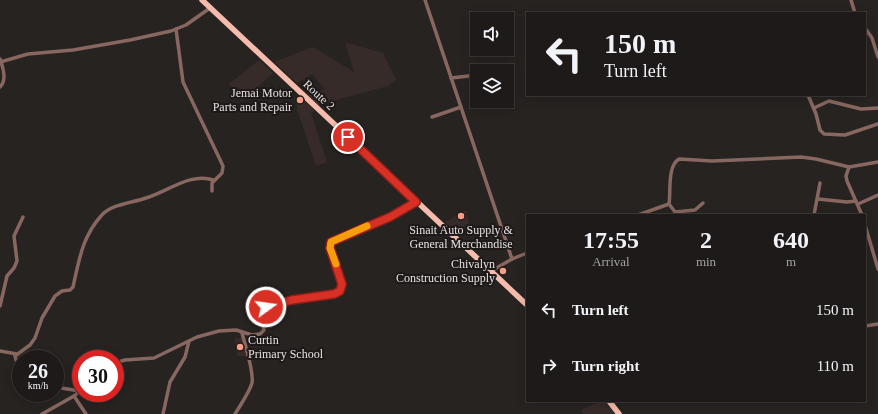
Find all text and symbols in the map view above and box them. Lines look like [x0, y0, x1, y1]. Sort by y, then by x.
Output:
map controls [470, 12, 514, 108]
button: sound [470, 12, 514, 56]
icon: left [538, 28, 590, 80]
text: 150 m [604, 28, 676, 59]
text: Turn left [604, 61, 667, 81]
button: layers [470, 64, 514, 108]
street label: Route 2 [300, 77, 338, 113]
place label: Jemai Motor Parts and Repair [213, 86, 292, 114]
marker: Jemai Motor Parts and Repair [295, 95, 305, 105]
pin [331, 120, 365, 154]
icon: arrive [337, 126, 359, 148]
marker: Sinait Auto Supply & General Merchandise [456, 211, 466, 221]
place label: Sinait Auto Supply & General Merchandise [409, 223, 514, 251]
text: 17:55 [583, 227, 639, 253]
text: 2 [700, 227, 712, 253]
text: 640 [773, 227, 809, 253]
text: Arrival [592, 254, 630, 269]
text: min [696, 254, 716, 269]
text: m [786, 254, 796, 269]
place label: Chivalyn Construction Supply [396, 257, 495, 285]
marker: Chivalyn Construction Supply [498, 266, 508, 276]
position arrow [245, 286, 287, 328]
icon: left [538, 299, 560, 321]
text: Turn left [572, 302, 629, 318]
text: 150 m [816, 302, 854, 318]
place label: Curtin Primary School [248, 333, 324, 361]
marker: Curtin Primary School [235, 342, 245, 352]
speed limit sign: 30 [72, 350, 124, 402]
icon: right [538, 355, 560, 377]
text: Turn right [572, 358, 639, 374]
text: 110 m [817, 358, 854, 374]
text: 26 [28, 360, 48, 382]
text: km/h [28, 380, 48, 391]

